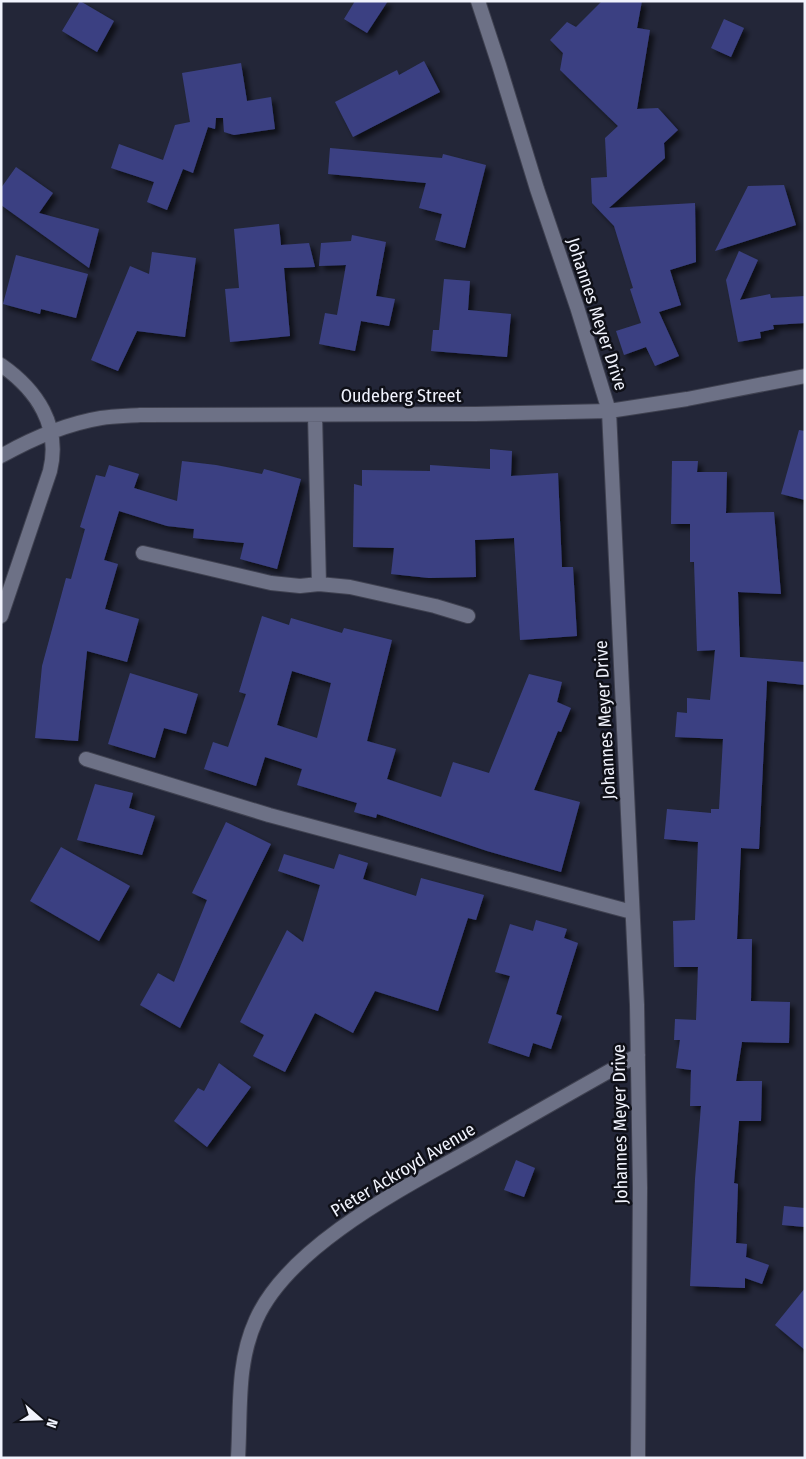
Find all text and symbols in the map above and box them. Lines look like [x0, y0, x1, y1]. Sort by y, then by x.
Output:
street label: Johannes Meyer Drive [562, 235, 632, 393]
street label: Oudeberg Street [341, 385, 461, 407]
street label: Johannes Meyer Drive [590, 640, 620, 800]
street label: Johannes Meyer Drive [608, 1044, 632, 1204]
street label: Pieter Ackroyd Avenue [327, 1118, 479, 1222]
north arrow [15, 1394, 65, 1444]
text: N [42, 1416, 61, 1430]

